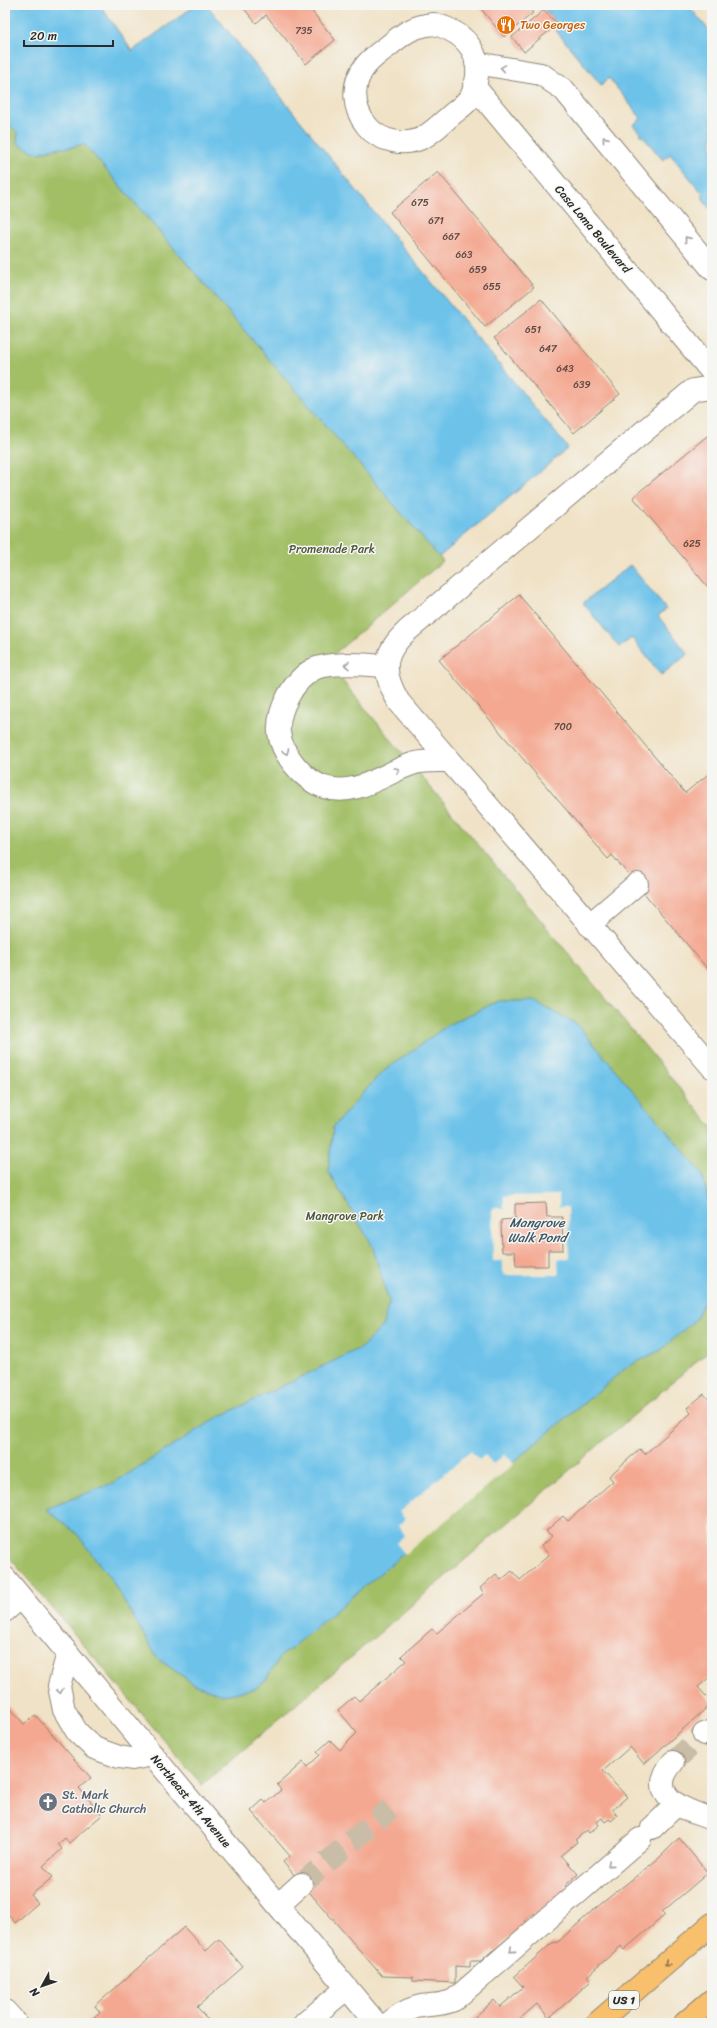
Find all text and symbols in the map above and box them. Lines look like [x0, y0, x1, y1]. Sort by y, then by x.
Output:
restaurant icon: Two Georges [495, 14, 517, 36]
place label: Two Georges [520, 14, 586, 36]
scale bar [24, 22, 113, 48]
house number: 735 [295, 22, 313, 40]
text: 20 m [30, 25, 57, 47]
one-way arrow [500, 64, 506, 73]
one-way arrow [602, 136, 609, 143]
street label: Casa Loma Boulevard [549, 180, 637, 279]
house number: 675 [411, 194, 429, 212]
house number: 671 [428, 212, 444, 230]
house number: 667 [442, 228, 461, 246]
one-way arrow [685, 237, 692, 244]
house number: 663 [456, 246, 473, 264]
house number: 659 [469, 261, 487, 279]
house number: 655 [483, 278, 501, 296]
house number: 651 [525, 321, 541, 339]
house number: 647 [539, 340, 558, 358]
house number: 643 [556, 360, 574, 378]
house number: 639 [573, 376, 591, 394]
house number: 625 [683, 535, 701, 553]
park label: Promenade Park [289, 538, 375, 560]
one-way arrow [344, 660, 350, 669]
house number: 700 [554, 718, 572, 736]
one-way arrow [282, 748, 290, 755]
one-way arrow [394, 767, 401, 775]
park label: Mangrove Park [306, 1205, 384, 1227]
water label: Mangrove Walk Pond [508, 1211, 570, 1249]
one-way arrow [56, 1688, 64, 1694]
street label: Northeast 4th Avenue [145, 1749, 237, 1853]
place label: St. Mark Catholic Church [62, 1784, 146, 1820]
church icon: St. Mark Catholic Church [37, 1791, 59, 1813]
one-way arrow [608, 1860, 615, 1867]
one-way arrow [510, 1945, 517, 1952]
one-way arrow [664, 1958, 672, 1965]
north arrow [22, 1966, 62, 2006]
text: N [25, 1983, 45, 2002]
road number: US 1 [609, 1991, 639, 2009]

